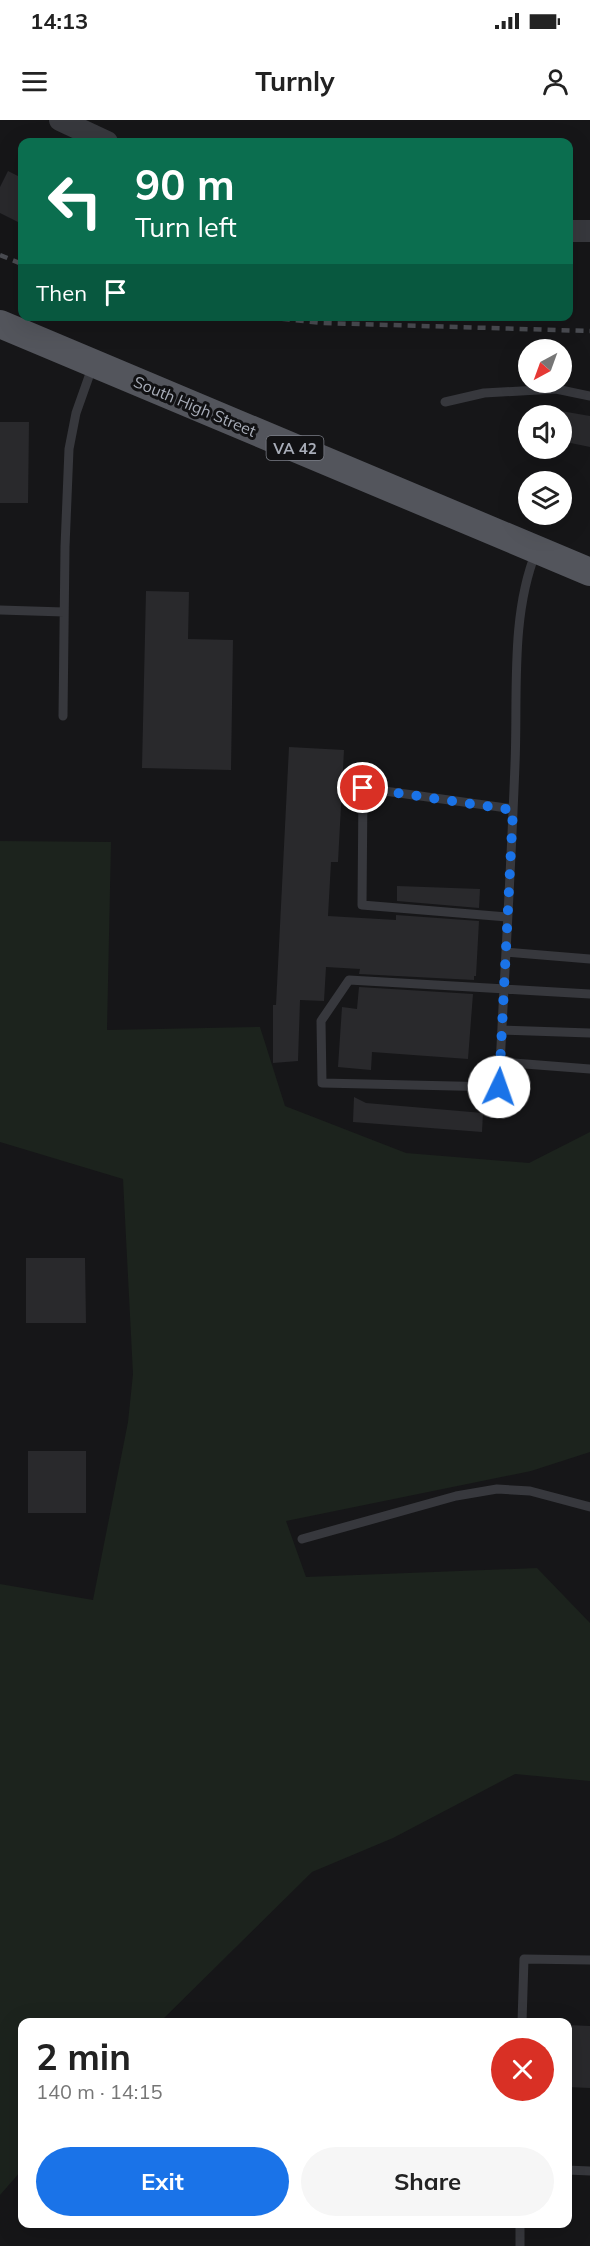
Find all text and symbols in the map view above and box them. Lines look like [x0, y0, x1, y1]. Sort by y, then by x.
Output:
text: 14:13 [30, 7, 88, 35]
text: Turnly [255, 64, 335, 98]
icon: menu [18, 65, 51, 98]
icon: person [539, 65, 572, 98]
text: 90 m [135, 158, 235, 211]
icon: left [36, 162, 114, 240]
text: Turn left [135, 210, 237, 244]
icon: arrive [99, 276, 132, 309]
text: Then [36, 279, 87, 307]
north arrow [518, 339, 572, 393]
map controls [518, 339, 572, 525]
street label: South High Street [131, 371, 260, 441]
button: sound [518, 405, 572, 459]
road number: VA 42 [266, 436, 324, 460]
button: layers [518, 471, 572, 525]
pin [337, 762, 388, 813]
icon: arrive [346, 771, 379, 804]
position arrow [467, 1055, 531, 1119]
text: 2 min [36, 2034, 131, 2079]
button: close [491, 2038, 554, 2101]
text: 140 m · 14:15 [36, 2079, 162, 2104]
button: Exit [36, 2147, 289, 2216]
button: Share [301, 2147, 554, 2216]

